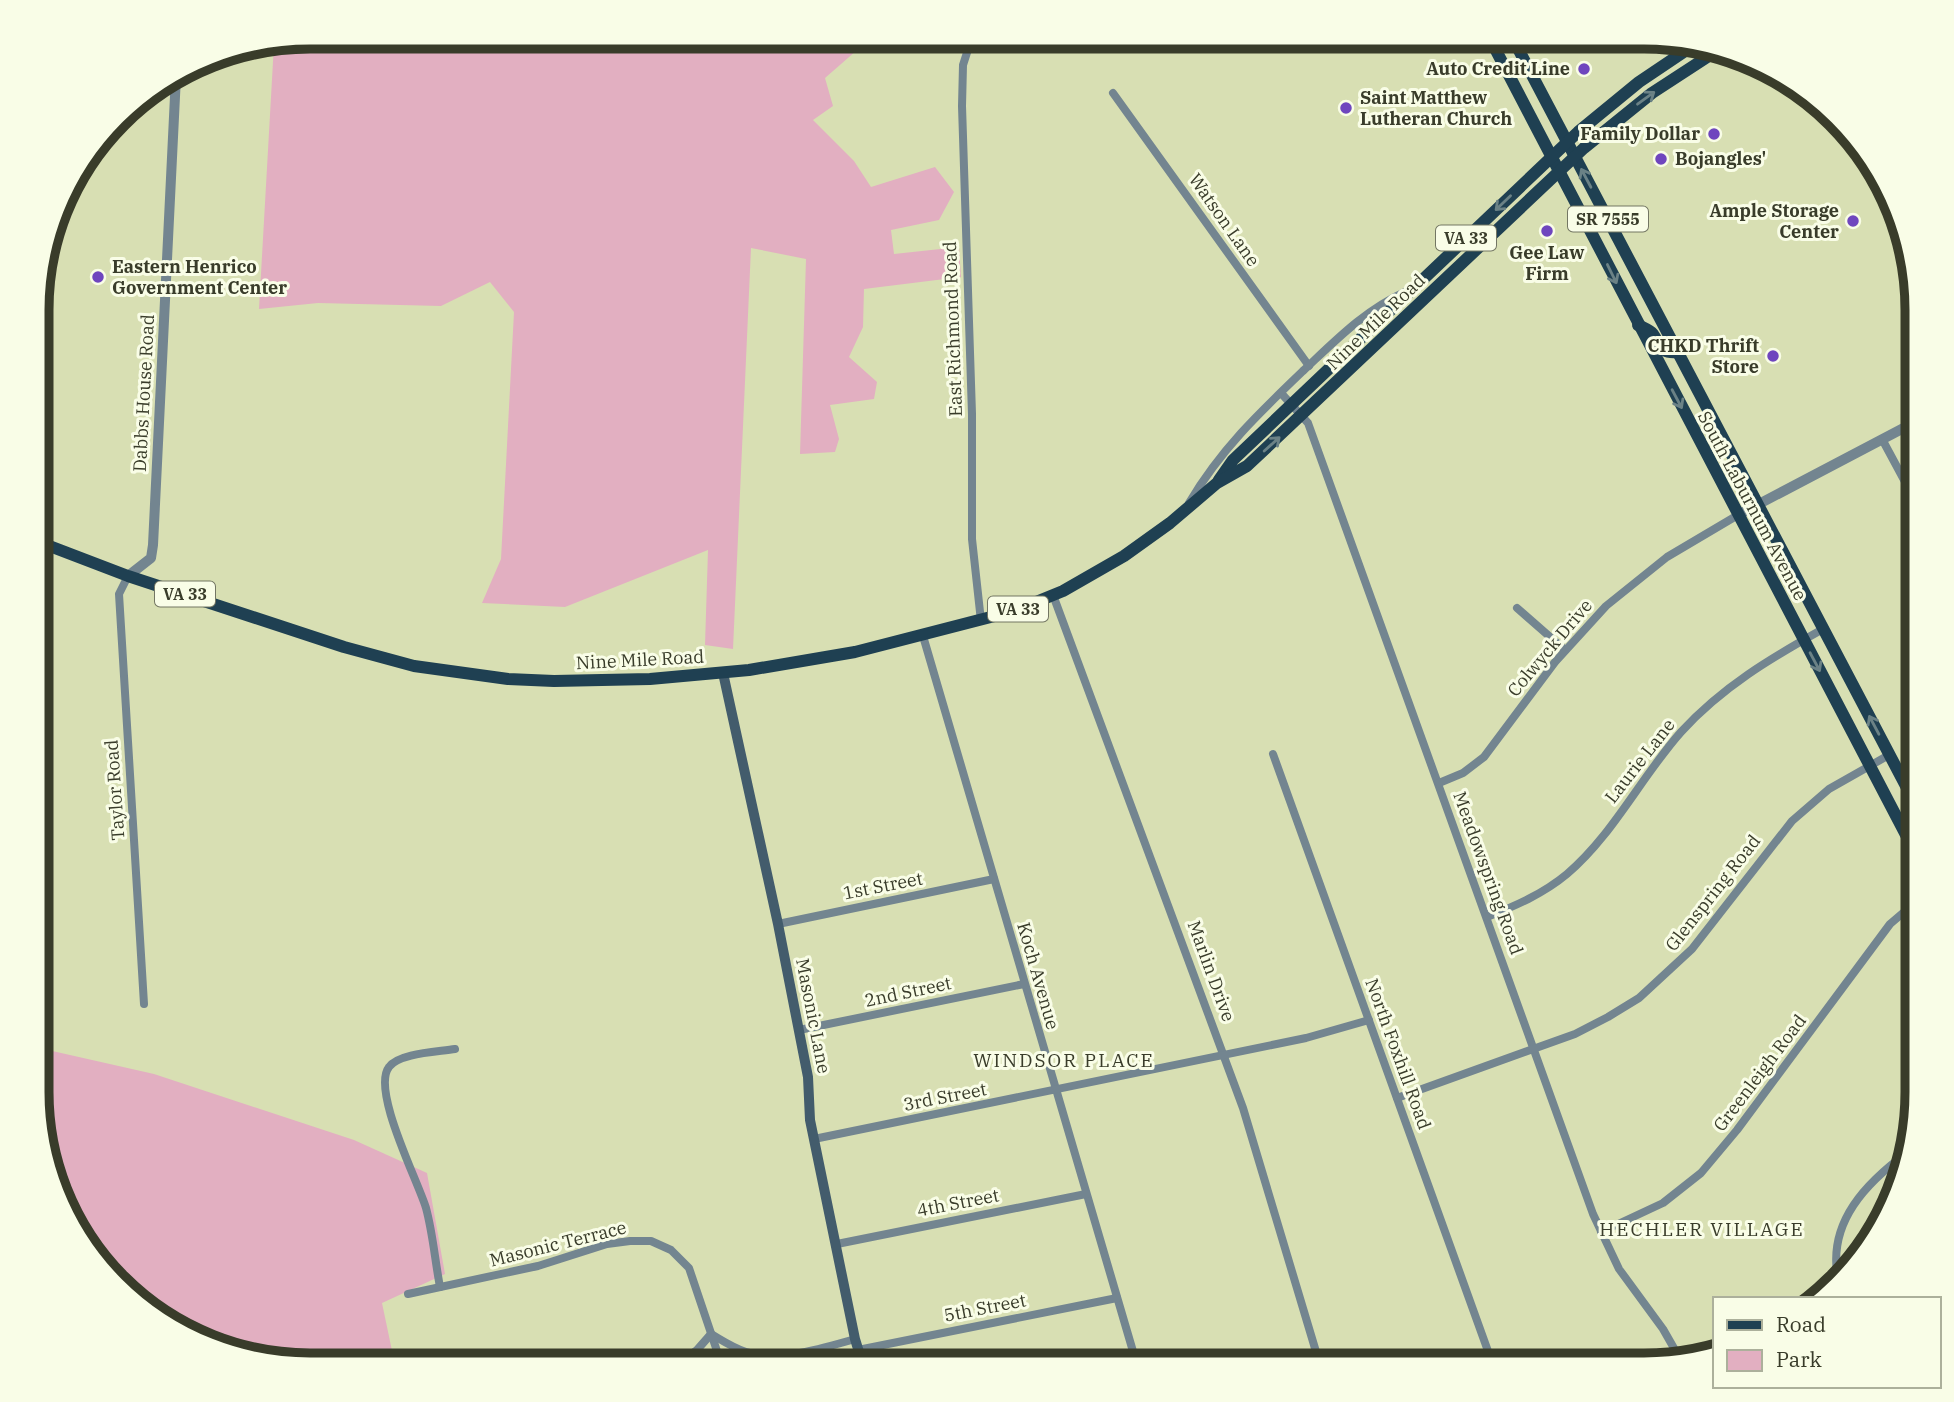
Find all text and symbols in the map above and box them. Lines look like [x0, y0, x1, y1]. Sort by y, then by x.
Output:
place label: Auto Credit Line [1426, 57, 1570, 80]
marker: Auto Credit Line [1576, 61, 1592, 77]
place label: Saint Matthew Lutheran Church [1360, 86, 1512, 130]
one-way arrow [1636, 90, 1655, 105]
marker: Saint Matthew Lutheran Church [1338, 100, 1354, 116]
place label: Family Dollar [1580, 122, 1700, 145]
marker: Family Dollar [1706, 126, 1722, 142]
place label: Bojangles' [1675, 147, 1766, 170]
marker: Bojangles' [1653, 151, 1669, 167]
street label: Watson Lane [1184, 169, 1265, 271]
one-way arrow [1579, 169, 1593, 189]
one-way arrow [1494, 195, 1511, 212]
place label: Ample Storage Center [1709, 199, 1839, 243]
road number: SR 7555 [1568, 206, 1648, 232]
marker: Ample Storage Center [1845, 213, 1861, 229]
marker: Gee Law Firm [1539, 223, 1555, 239]
road number: VA 33 [1436, 226, 1496, 250]
street label: East Richmond Road [938, 241, 967, 417]
place label: Gee Law Firm [1509, 241, 1585, 285]
place label: Eastern Henrico Government Center [112, 255, 287, 299]
one-way arrow [1605, 263, 1619, 284]
marker: Eastern Henrico Government Center [90, 269, 106, 285]
street label: Nine Mile Road [1321, 269, 1430, 375]
street label: Dabbs House Road [128, 314, 159, 472]
place label: CHKD Thrift Store [1648, 334, 1759, 378]
marker: CHKD Thrift Store [1765, 348, 1781, 364]
one-way arrow [1670, 388, 1684, 409]
street label: South Laburnum Avenue [1693, 407, 1812, 604]
one-way arrow [1263, 435, 1280, 452]
road number: VA 33 [155, 582, 215, 607]
street label: Colwyck Drive [1502, 594, 1597, 701]
road number: VA 33 [988, 596, 1048, 622]
street label: Nine Mile Road [575, 645, 705, 674]
one-way arrow [1809, 651, 1822, 672]
street label: Laurie Lane [1600, 714, 1680, 807]
one-way arrow [1866, 715, 1880, 736]
street label: Taylor Road [100, 739, 129, 841]
street label: Meadowspring Road [1448, 788, 1529, 958]
street label: Glenspring Road [1660, 830, 1765, 955]
street label: 1st Street [841, 867, 925, 904]
street label: Marlin Drive [1183, 917, 1240, 1024]
street label: Koch Avenue [1012, 920, 1065, 1032]
street label: Masonic Lane [791, 956, 836, 1075]
street label: 2nd Street [862, 971, 953, 1012]
street label: North Foxhill Road [1360, 975, 1437, 1133]
street label: Greenleigh Road [1708, 1010, 1811, 1136]
district label: WINDSOR PLACE [973, 1048, 1155, 1072]
street label: 3rd Street [901, 1077, 989, 1116]
street label: 4th Street [915, 1183, 1001, 1222]
street label: Masonic Terrace [487, 1215, 629, 1272]
district label: HECHLER VILLAGE [1599, 1217, 1805, 1241]
street label: 5th Street [942, 1288, 1028, 1327]
legend [1713, 1297, 1940, 1388]
text: Road [1776, 1310, 1826, 1338]
text: Park [1776, 1345, 1823, 1373]

